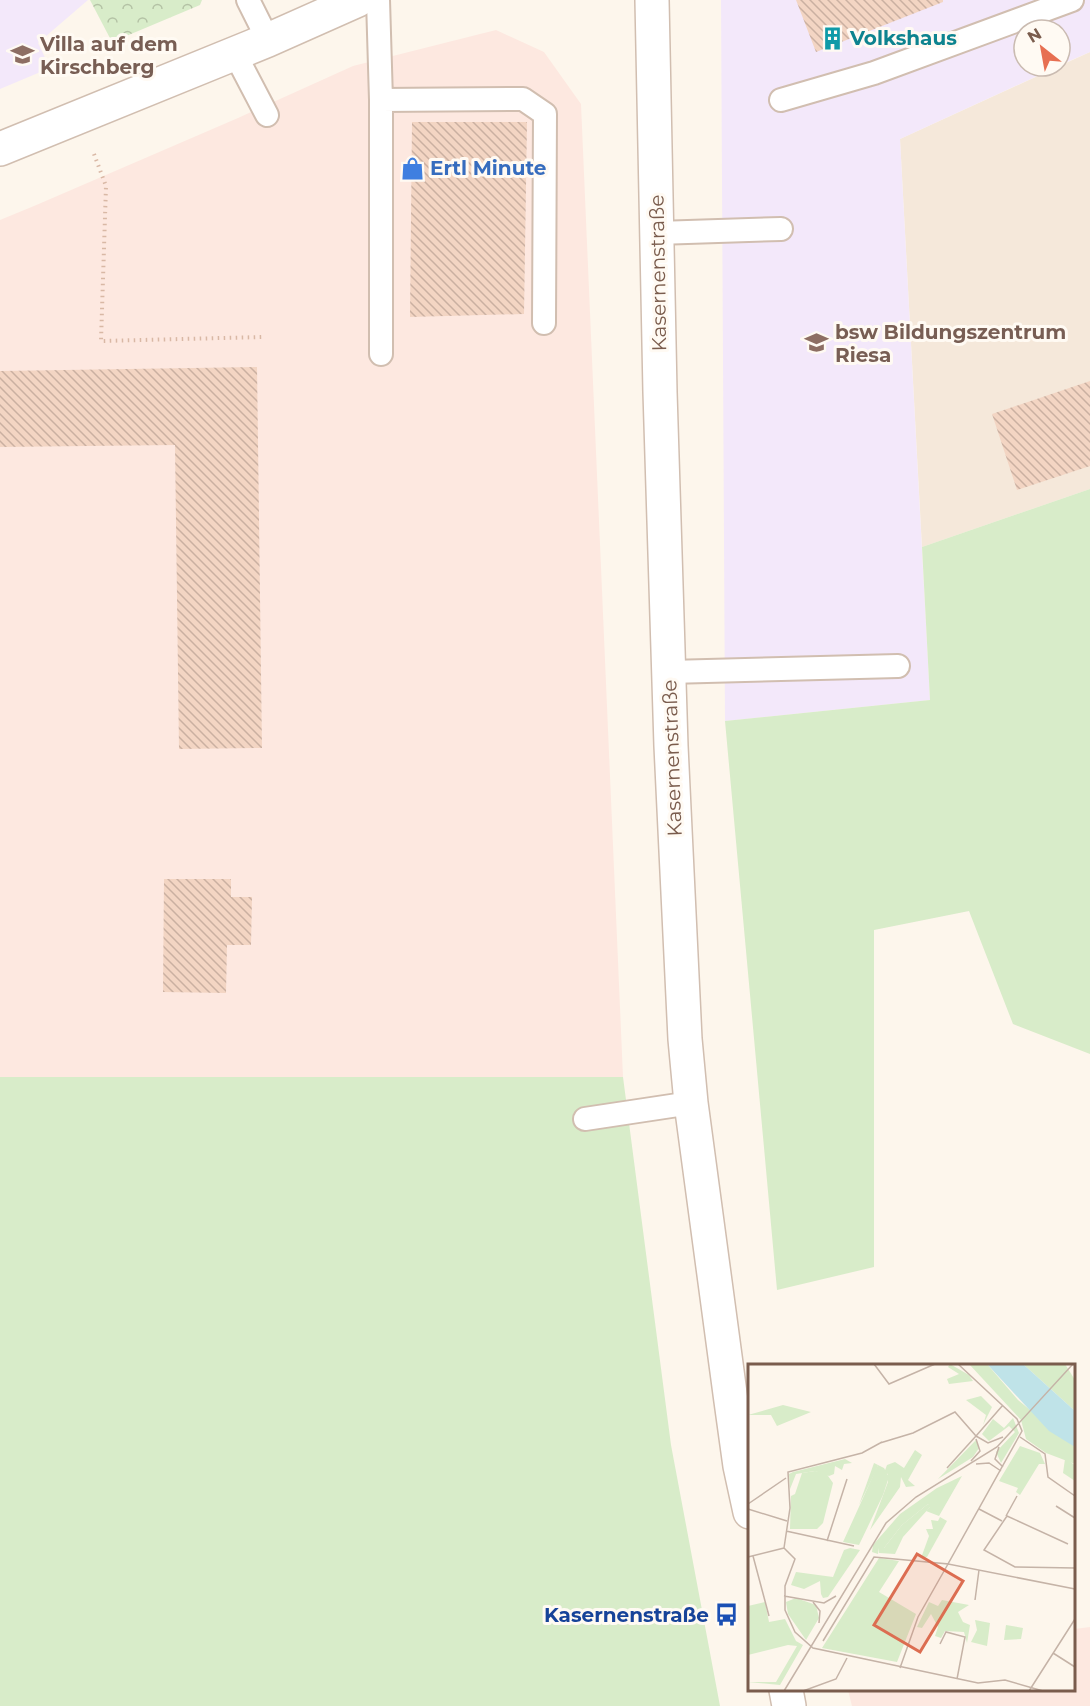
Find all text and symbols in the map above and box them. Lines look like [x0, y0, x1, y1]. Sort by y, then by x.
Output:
north arrow [1012, 18, 1072, 78]
text: N [1024, 24, 1045, 47]
building icon: Volkshaus [819, 25, 845, 51]
place label: Volkshaus [849, 26, 957, 50]
place label: Villa auf dem Kirschberg [39, 32, 178, 79]
school or university icon: Villa auf dem Kirschberg [9, 42, 35, 68]
shop icon: Ertl Minute [399, 155, 425, 181]
place label: Ertl Minute [430, 156, 546, 180]
street label: Kasernenstraße [645, 194, 671, 352]
place label: bsw Bildungszentrum Riesa [835, 320, 1066, 367]
school or university icon: bsw Bildungszentrum Riesa [804, 330, 830, 356]
street label: Kasernenstraße [657, 679, 687, 837]
inset map [748, 1364, 1075, 1691]
bus stop icon: Kasernenstraße [714, 1602, 740, 1628]
place label: Kasernenstraße [544, 1603, 709, 1627]

